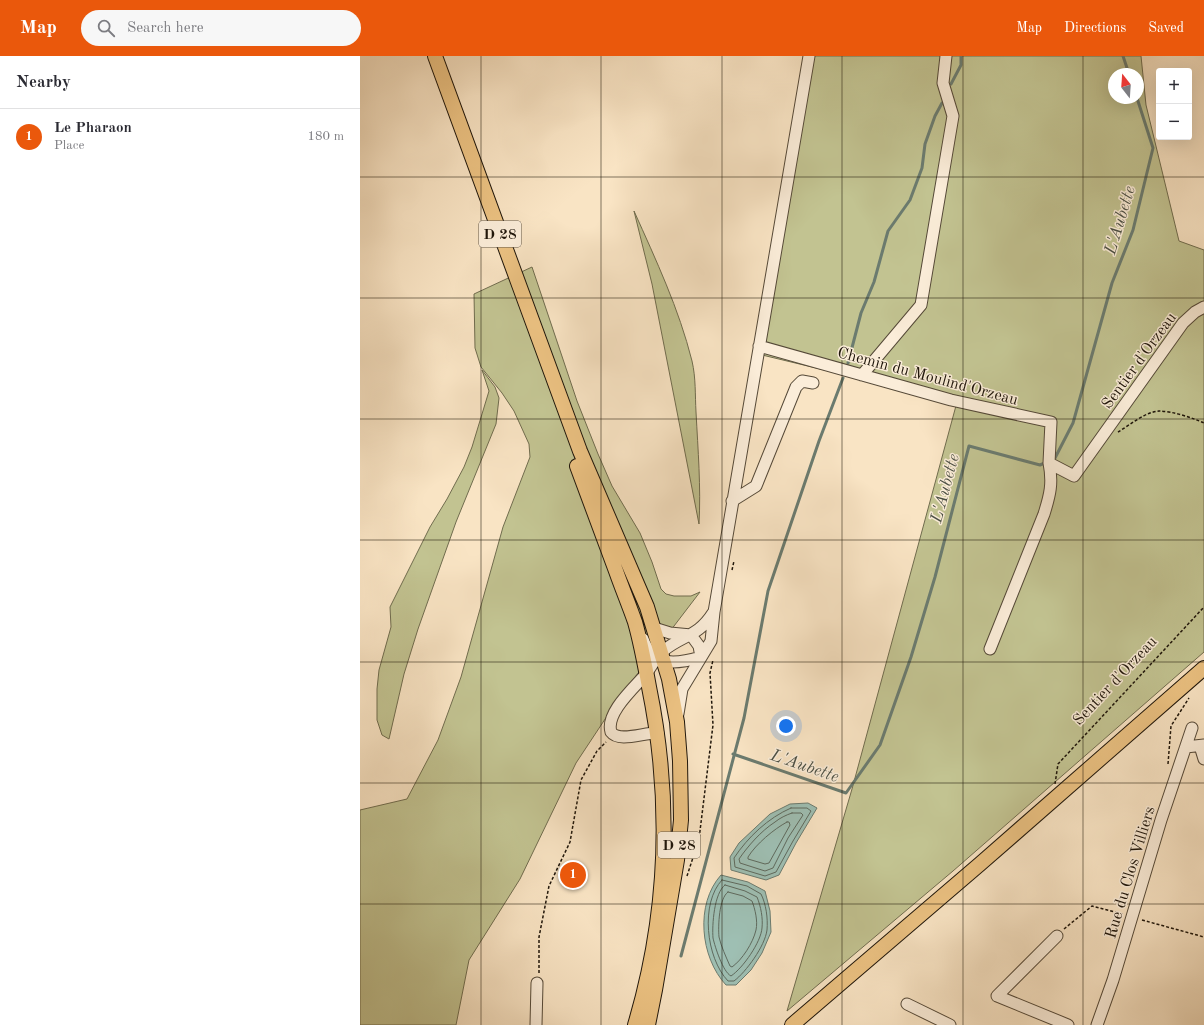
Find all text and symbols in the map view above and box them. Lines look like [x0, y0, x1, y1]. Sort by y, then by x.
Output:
search box [81, 10, 361, 46]
icon: search [95, 17, 117, 39]
text: Map [20, 19, 57, 38]
text: Search here [127, 21, 204, 36]
text: Map [1016, 21, 1042, 35]
text: Directions [1064, 21, 1126, 35]
text: Saved [1148, 21, 1184, 35]
north arrow [1108, 68, 1144, 104]
map controls [1156, 68, 1192, 140]
button: + [1156, 68, 1192, 104]
text: Nearby [16, 74, 71, 91]
button: − [1156, 104, 1192, 140]
text: Le Pharaon [54, 121, 132, 136]
text: 1 [25, 130, 33, 143]
text: 180 m [307, 130, 344, 143]
text: Place [54, 139, 84, 152]
water label: L'Aubette [1102, 184, 1139, 258]
road number: D 28 [479, 221, 521, 247]
street label: Sentier d'Orzeau [1099, 310, 1180, 412]
street label: Chemin du Moulind'Orzeau [835, 345, 1020, 409]
water label: L'Aubette [928, 452, 963, 526]
street label: Sentier d'Orzeau [1070, 634, 1161, 729]
your location [776, 716, 796, 736]
water label: L'Aubette [767, 747, 841, 786]
street label: Rue du Clos Villiers [1103, 804, 1159, 941]
road number: D 28 [658, 832, 700, 858]
pin: 1 [560, 860, 586, 890]

